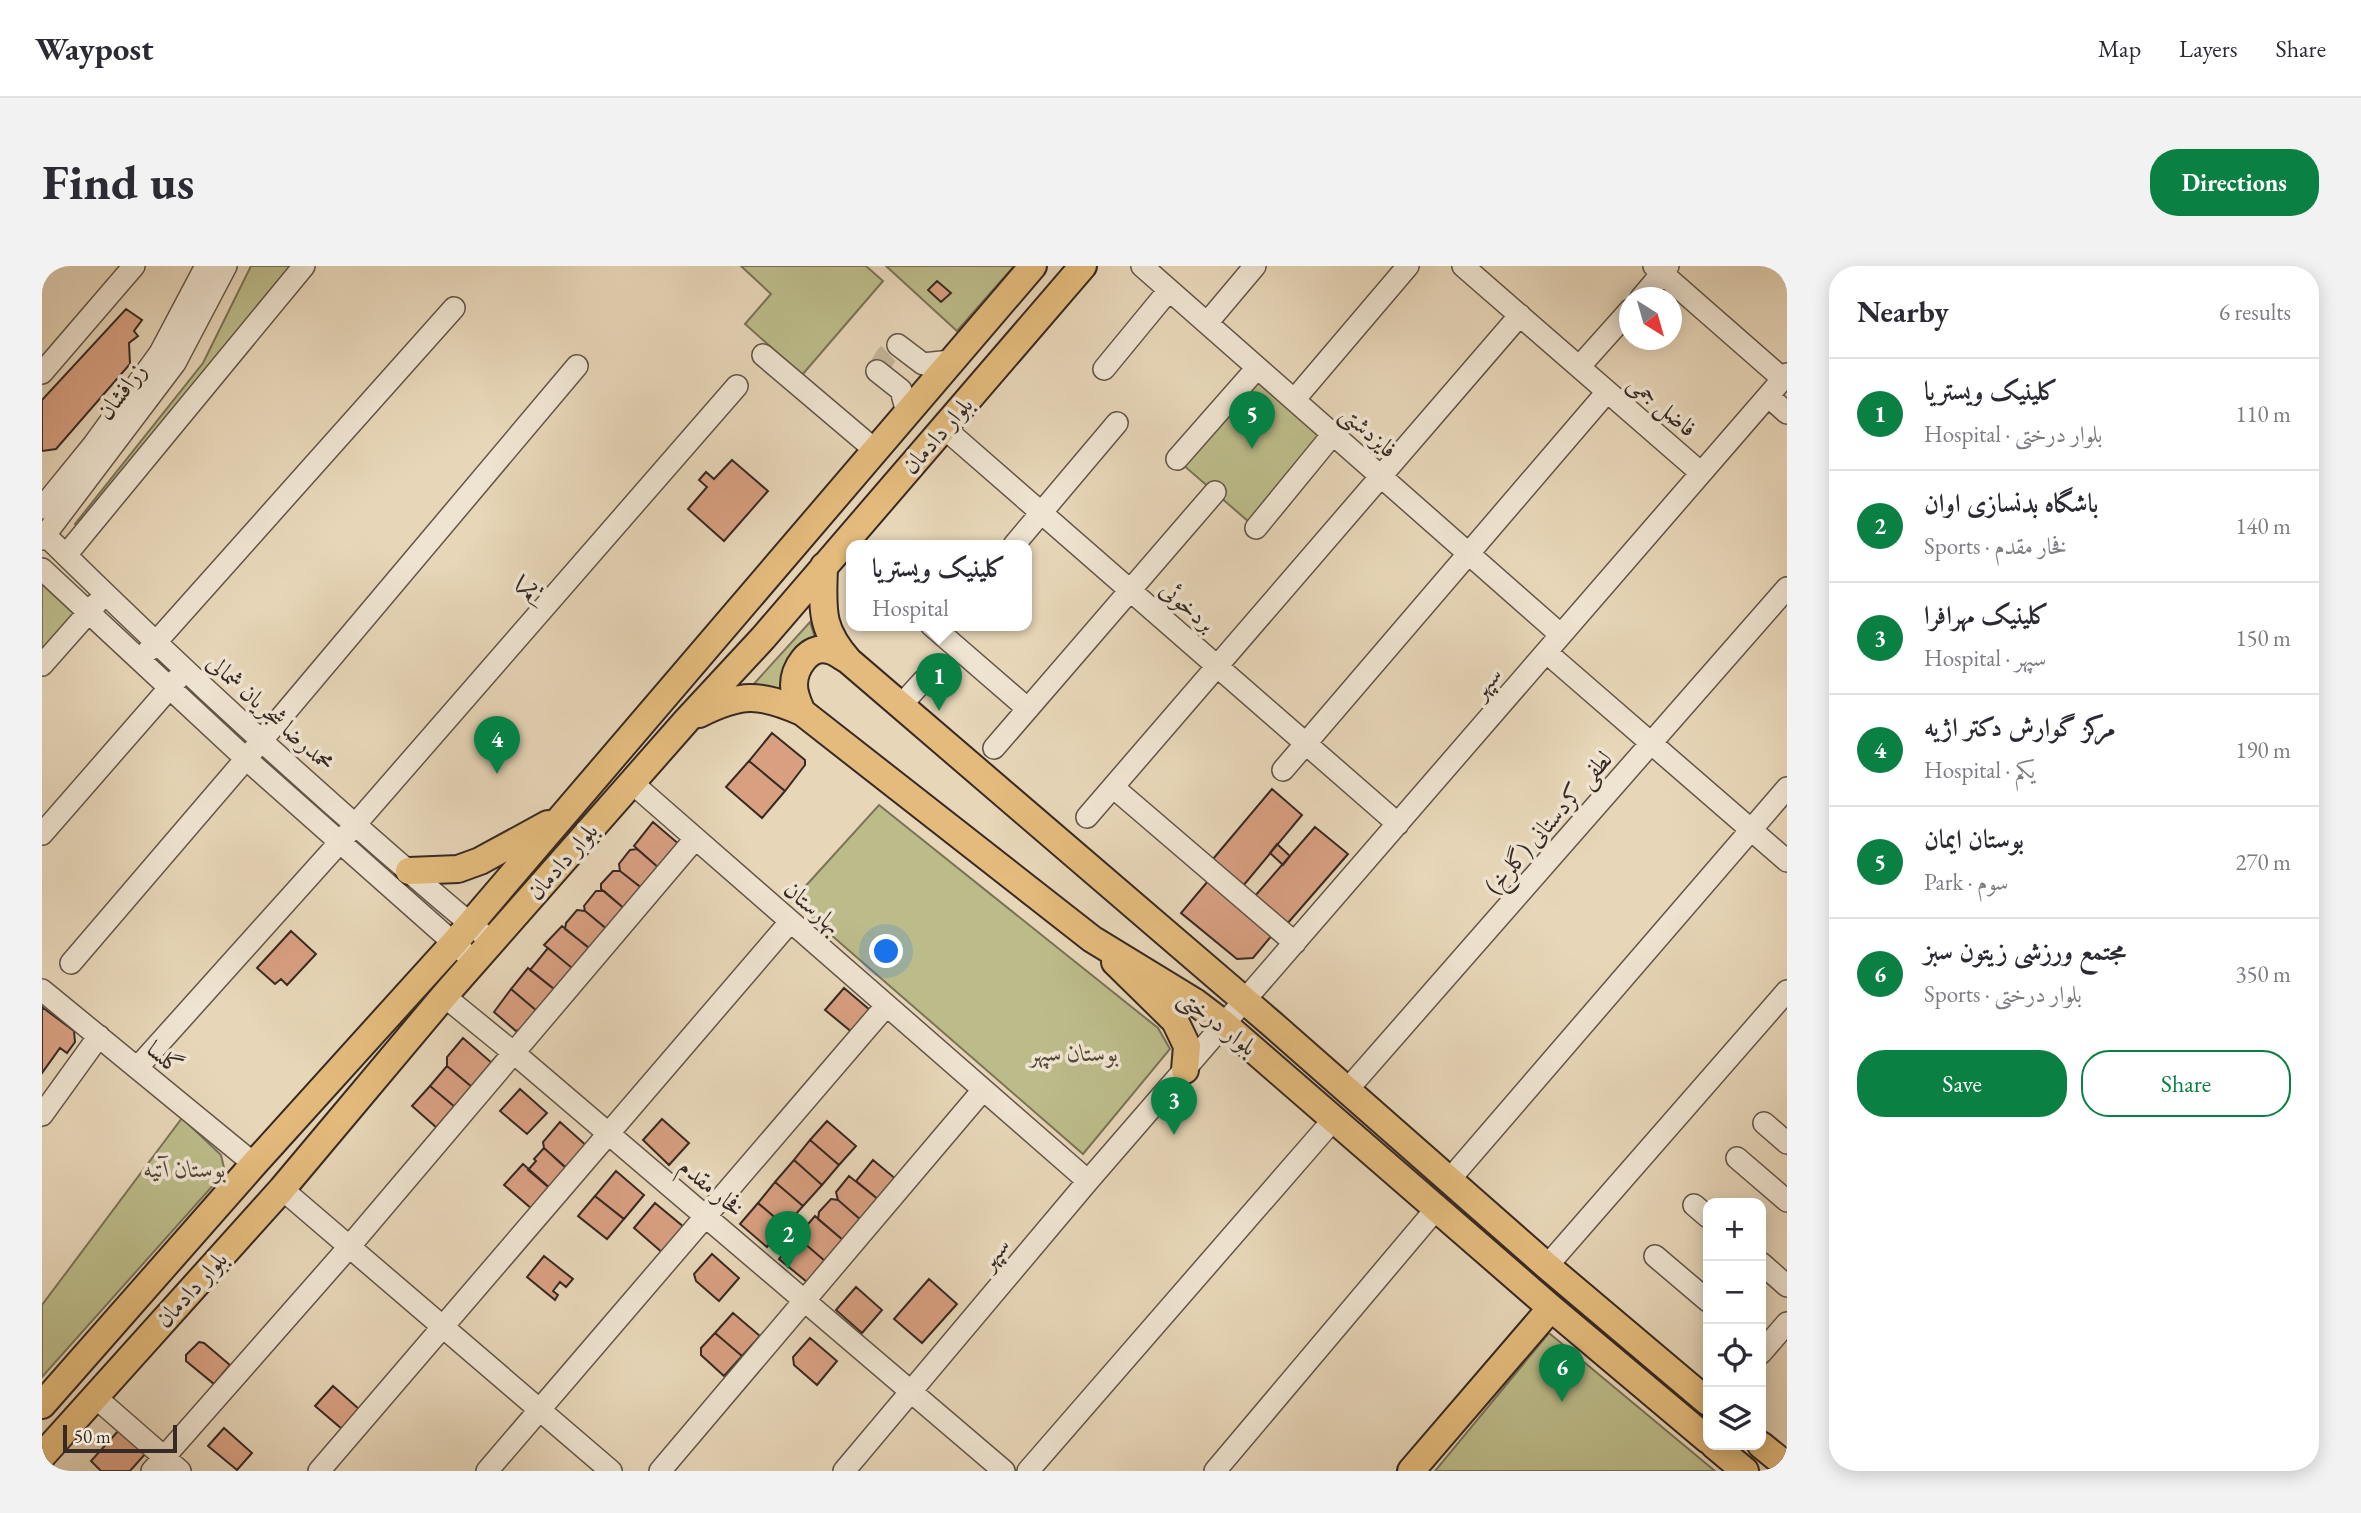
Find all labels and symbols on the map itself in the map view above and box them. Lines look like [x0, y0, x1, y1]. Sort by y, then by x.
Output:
north arrow [1619, 287, 1682, 350]
street label: زرافشان [89, 356, 153, 426]
street label: فاضل جمی [1621, 367, 1704, 445]
street label: بلوار دادمان [895, 390, 979, 480]
pin: 5 [1229, 391, 1275, 449]
street label: فایزدشتی [1333, 398, 1404, 466]
street label: یکم [507, 569, 551, 611]
street label: بردخوئی [1154, 573, 1222, 639]
street label: محمدرضا شجریان شمالی [201, 646, 341, 778]
pin: 1 [916, 653, 962, 711]
street label: سپهر [1462, 659, 1509, 707]
pin: 4 [474, 716, 520, 774]
street label: لطفی کردستانی (گلرخ) [1477, 744, 1623, 904]
street label: بلوار دادمان [520, 816, 604, 906]
street label: بهارستان [778, 873, 848, 941]
your location [869, 934, 903, 968]
street label: بلوار درختی [1171, 982, 1264, 1064]
street label: گلسا [141, 1033, 189, 1081]
park label: بوستان سپهر [1027, 1037, 1119, 1069]
pin: 3 [1151, 1077, 1197, 1135]
street label: فخار مقدم [669, 1151, 751, 1228]
park label: بوستان آتیه [144, 1153, 227, 1184]
pin: 2 [765, 1211, 811, 1269]
street label: سپهر [970, 1230, 1017, 1278]
street label: بلوار دادمان [148, 1244, 234, 1334]
pin: 6 [1539, 1344, 1585, 1402]
scale bar [63, 1422, 177, 1454]

